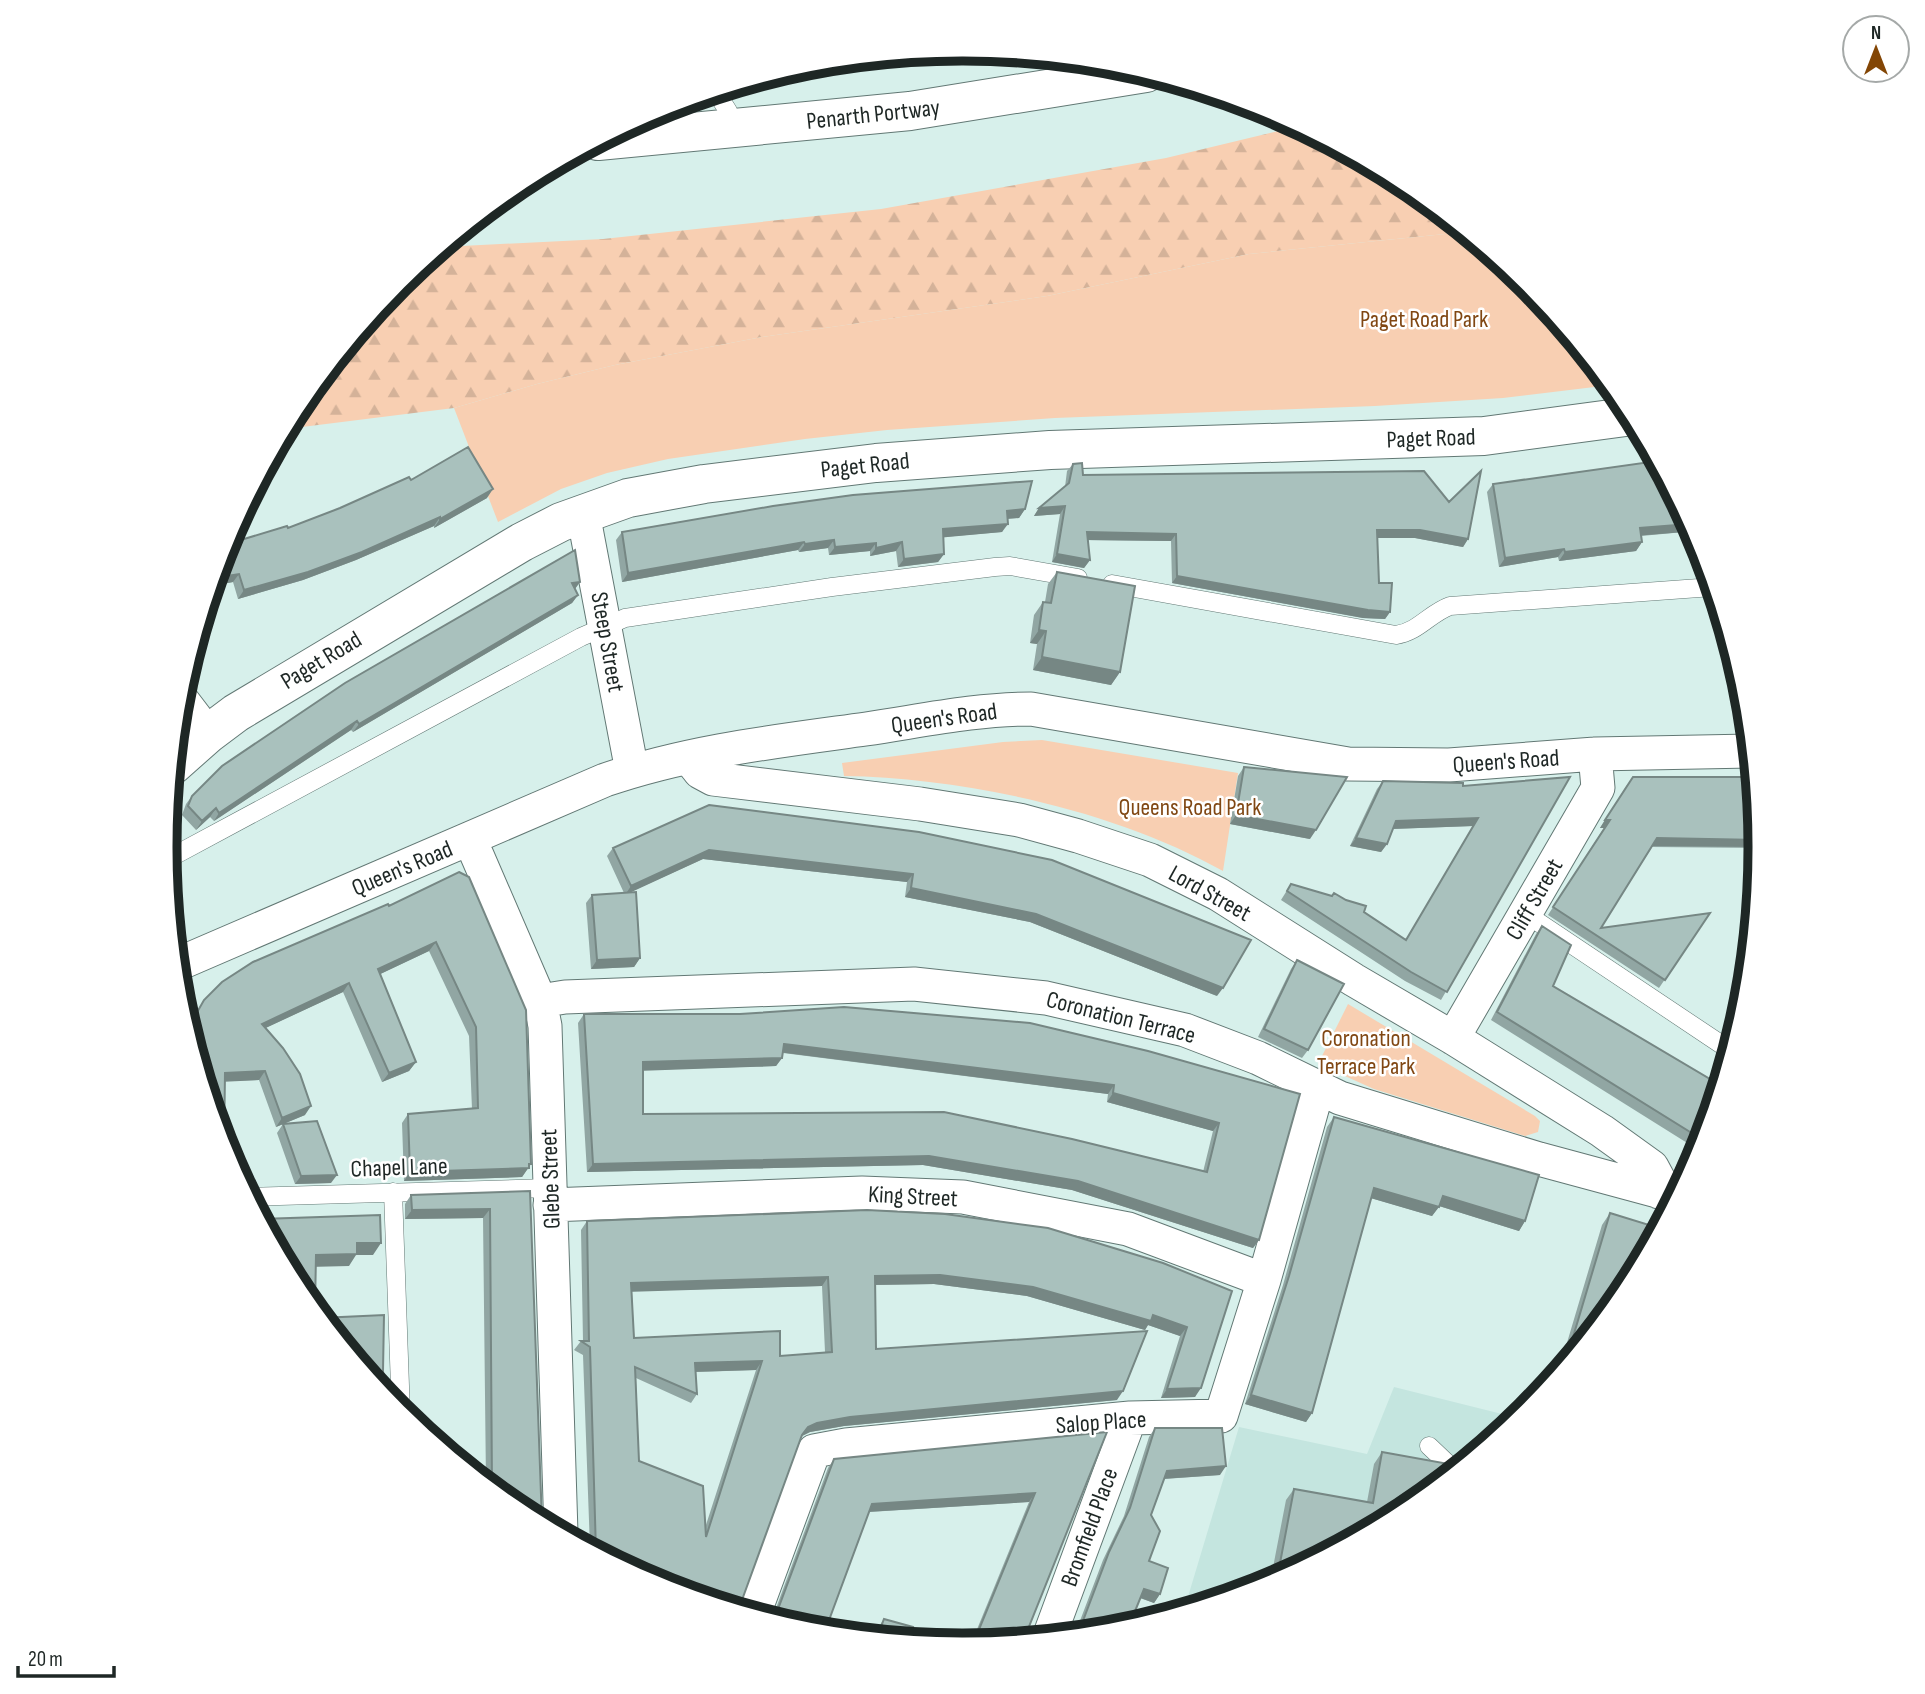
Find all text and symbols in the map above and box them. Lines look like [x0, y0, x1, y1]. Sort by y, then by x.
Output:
north arrow [1841, 14, 1911, 84]
text: N [1871, 22, 1881, 45]
street label: Penarth Portway [805, 93, 941, 136]
park label: Paget Road Park [1360, 305, 1488, 334]
street label: Paget Road [1386, 422, 1476, 455]
street label: Paget Road [819, 446, 911, 485]
street label: Steep Street [584, 590, 631, 694]
street label: Paget Road [276, 625, 367, 696]
street label: Queen's Road [889, 697, 999, 740]
street label: Queen's Road [1452, 743, 1560, 780]
park label: Queens Road Park [1119, 793, 1261, 822]
street label: Queen's Road [347, 834, 457, 903]
street label: Cliff Street [1500, 853, 1569, 945]
street label: Lord Street [1164, 859, 1256, 928]
street label: Coronation Terrace [1043, 985, 1199, 1050]
park label: Coronation Terrace Park [1317, 1024, 1415, 1081]
street label: Glebe Street [534, 1128, 567, 1230]
street label: Chapel Lane [350, 1151, 448, 1184]
street label: King Street [867, 1180, 959, 1213]
street label: Salop Place [1055, 1405, 1147, 1440]
street label: Bromfield Place [1055, 1464, 1124, 1590]
scale bar [18, 1634, 114, 1678]
text: 20 m [28, 1647, 63, 1672]

